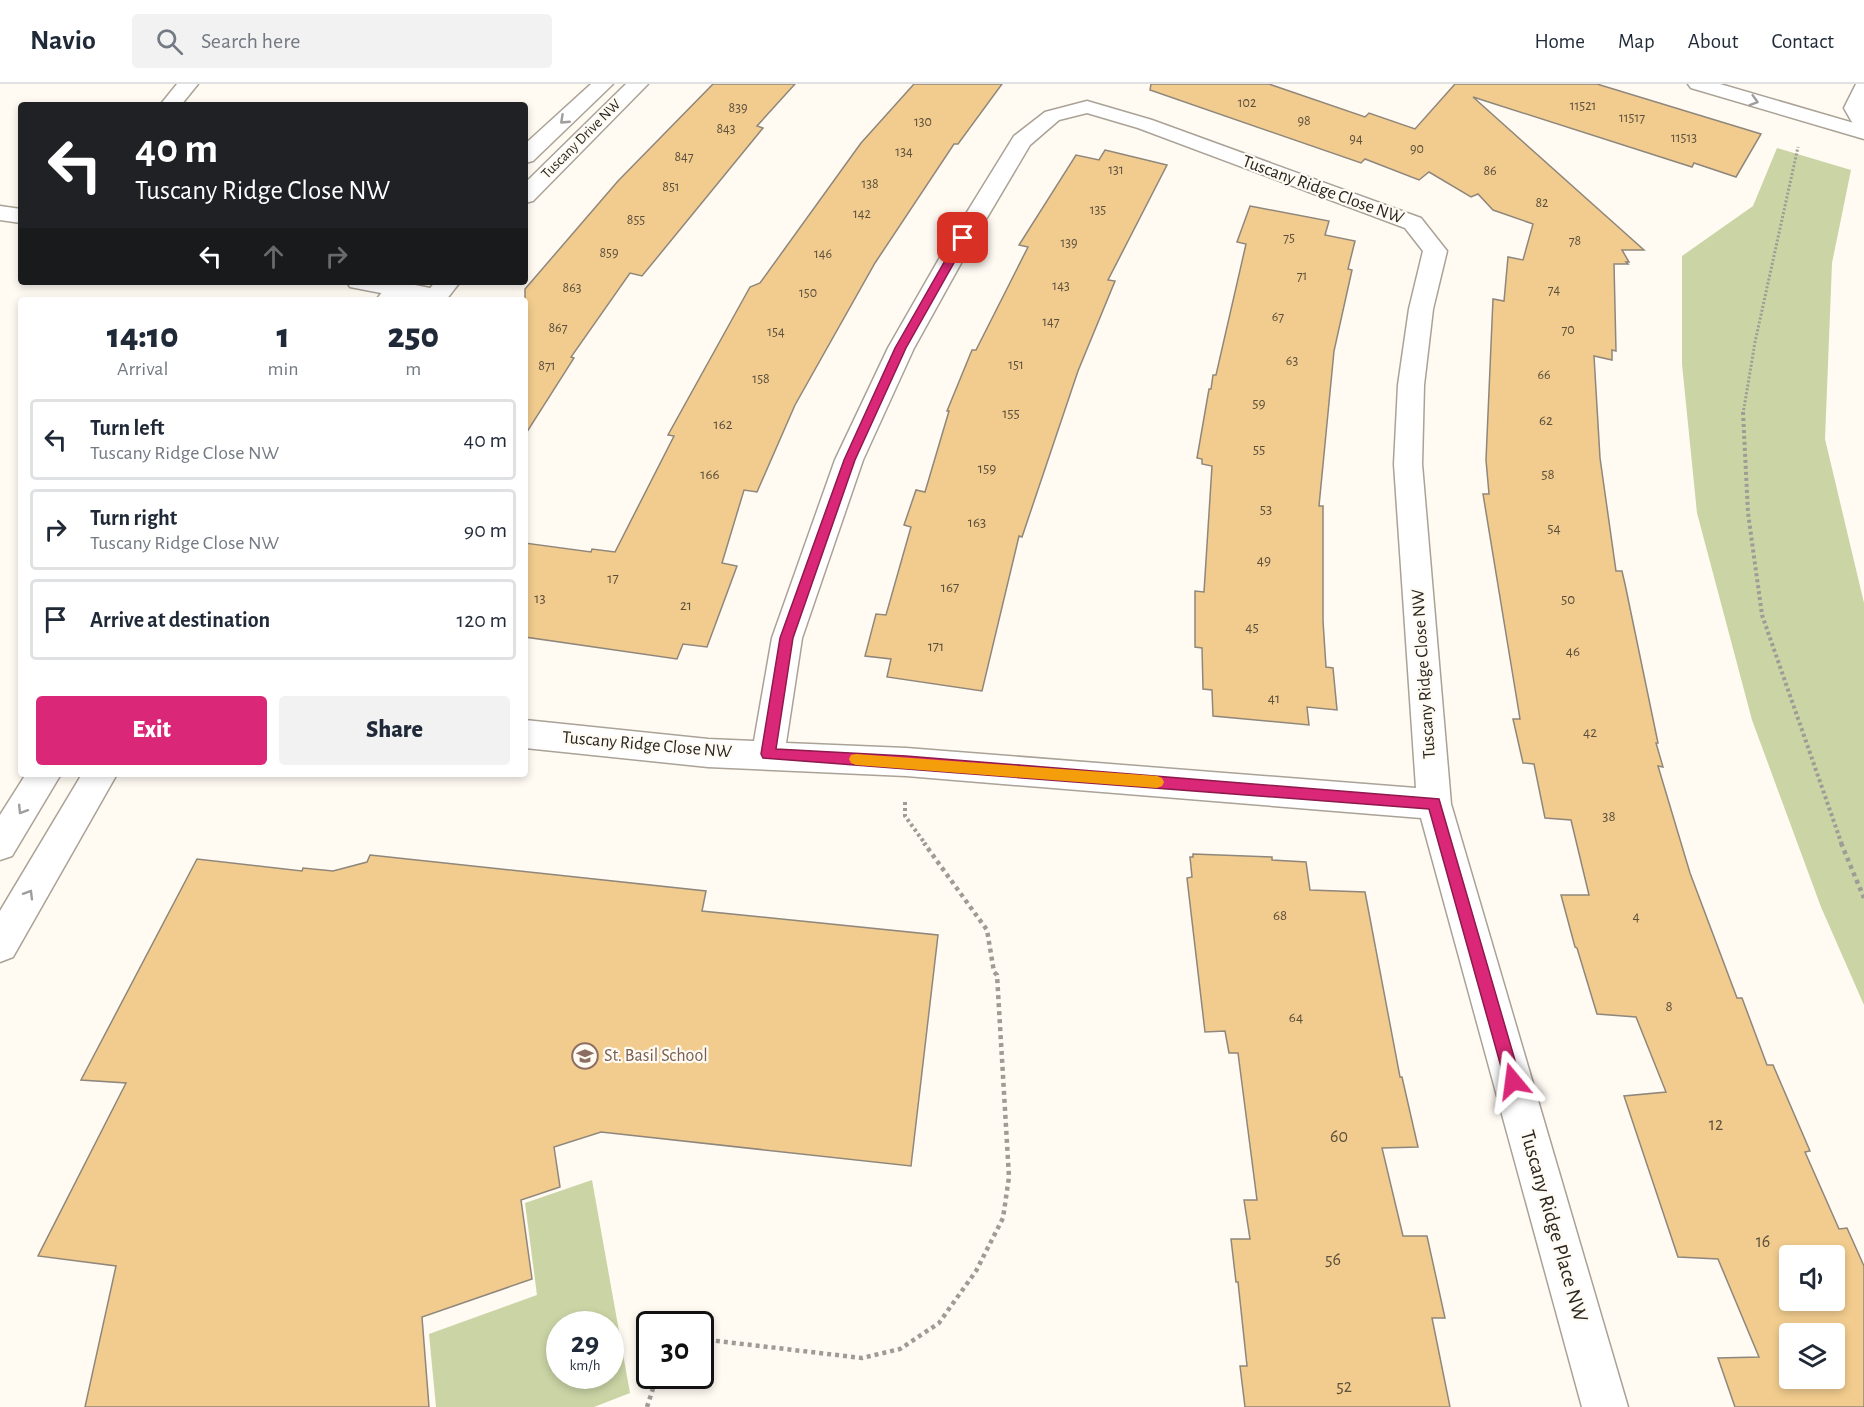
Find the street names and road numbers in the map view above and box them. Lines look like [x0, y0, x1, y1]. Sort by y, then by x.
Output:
street label: Tuscany Drive NW [538, 96, 624, 182]
street label: Tuscany Ridge Close NW [1240, 152, 1406, 228]
street label: Tuscany Ridge Close NW [1409, 589, 1439, 759]
street label: Tuscany Ridge Close NW [561, 729, 733, 761]
street label: Tuscany Ridge Place NW [1517, 1128, 1591, 1324]

